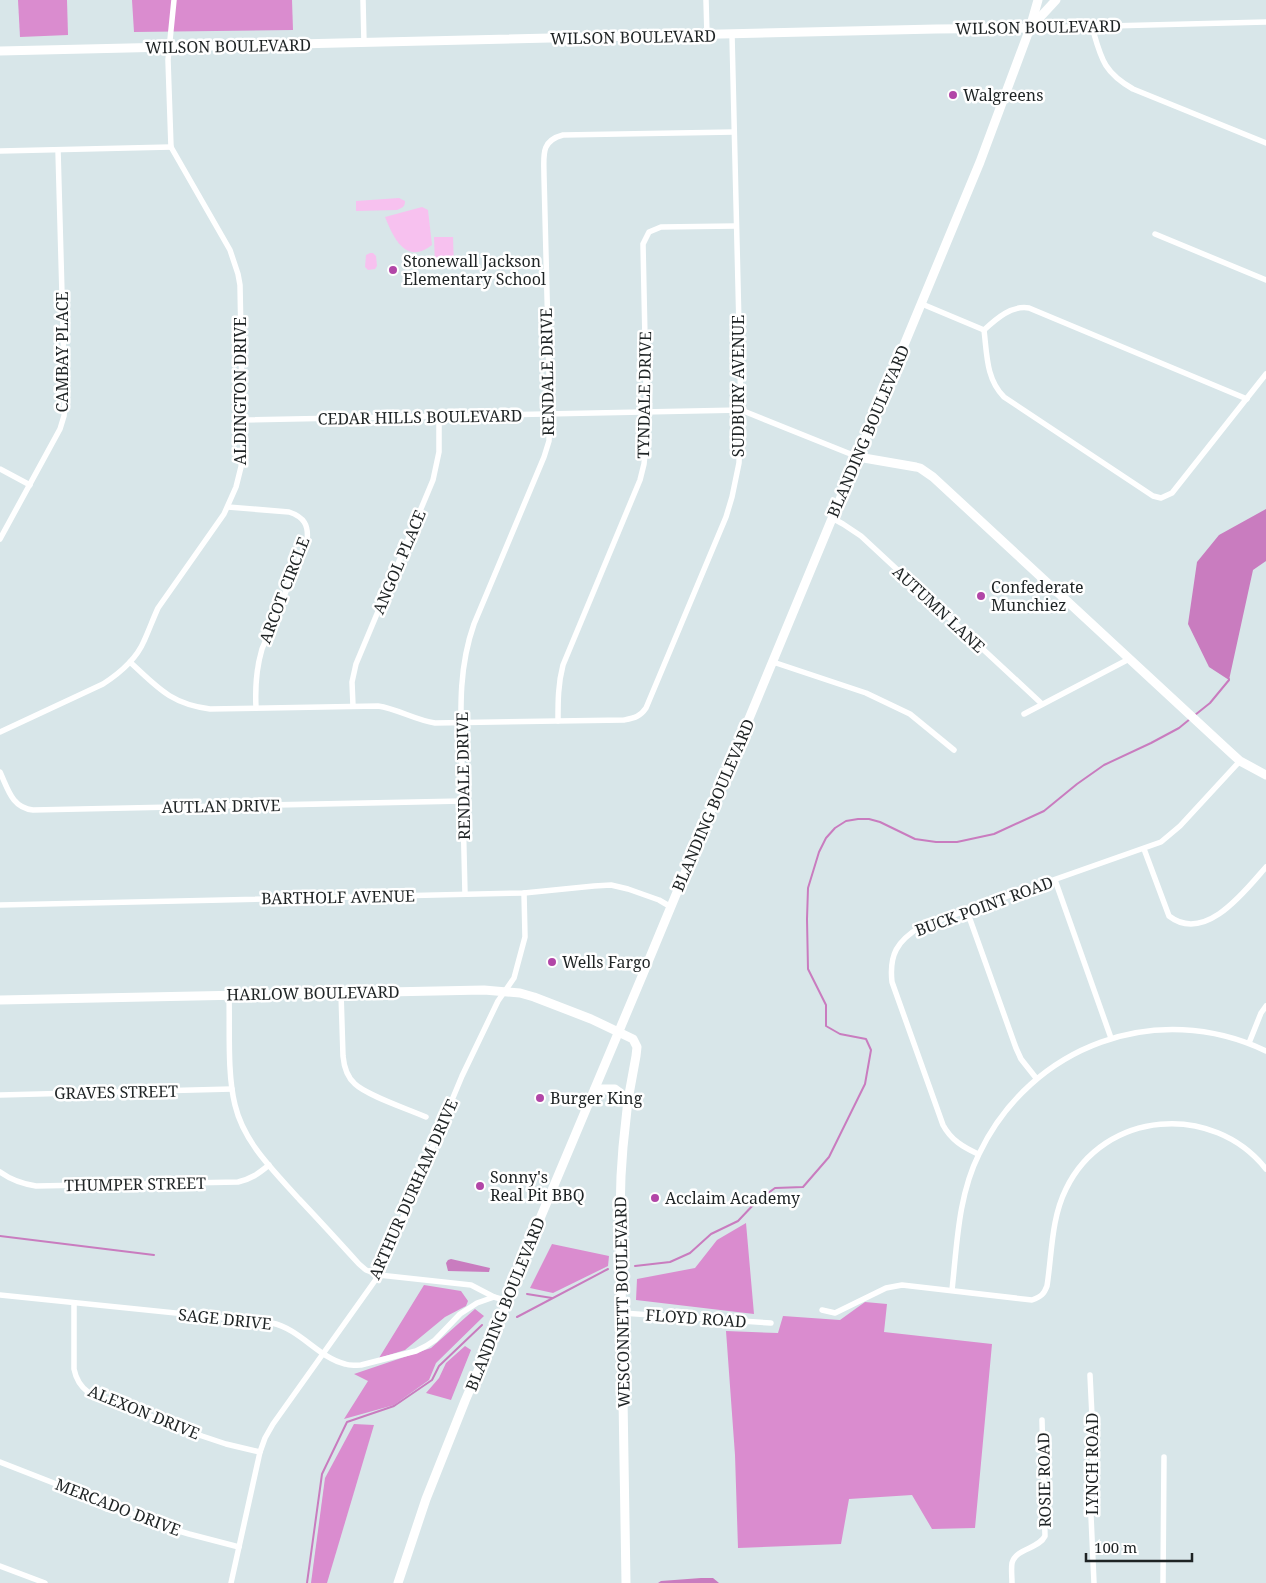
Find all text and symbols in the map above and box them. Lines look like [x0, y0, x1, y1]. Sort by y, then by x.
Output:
street label: WILSON BOULEVARD [955, 15, 1121, 39]
street label: WILSON BOULEVARD [550, 25, 716, 49]
street label: WILSON BOULEVARD [145, 34, 311, 58]
place label: Walgreens [963, 84, 1043, 106]
marker: Walgreens [947, 89, 959, 101]
place label: Stonewall Jackson Elementary School [403, 250, 546, 290]
marker: Stonewall Jackson Elementary School [387, 264, 399, 276]
street label: CAMBAY PLACE [51, 291, 73, 412]
street label: RENDALE DRIVE [535, 308, 559, 436]
street label: SUDBURY AVENUE [727, 315, 749, 457]
street label: ALDINGTON DRIVE [229, 317, 251, 465]
street label: TYNDALE DRIVE [632, 331, 656, 459]
street label: BLANDING BOULEVARD [822, 341, 914, 521]
street label: CEDAR HILLS BOULEVARD [317, 404, 523, 430]
street label: ANGOL PLACE [367, 506, 431, 618]
street label: ARCOT CIRCLE [254, 534, 314, 646]
street label: AUTUMN LANE [888, 561, 990, 657]
place label: Confederate Munchiez [991, 576, 1084, 616]
marker: Confederate Munchiez [975, 590, 987, 602]
street label: RENDALE DRIVE [451, 712, 475, 840]
street label: BLANDING BOULEVARD [667, 715, 759, 895]
street label: AUTLAN DRIVE [162, 794, 281, 818]
street label: BUCK POINT ROAD [912, 871, 1056, 941]
street label: BARTHOLF AVENUE [261, 885, 415, 909]
place label: Wells Fargo [562, 951, 651, 973]
marker: Wells Fargo [546, 956, 558, 968]
street label: HARLOW BOULEVARD [226, 980, 400, 1006]
street label: GRAVES STREET [54, 1080, 178, 1104]
place label: Burger King [550, 1087, 643, 1109]
marker: Burger King [534, 1092, 546, 1104]
street label: ARTHUR DURHAM DRIVE [363, 1095, 463, 1283]
place label: Sonny's Real Pit BBQ [490, 1166, 585, 1206]
street label: THUMPER STREET [64, 1172, 206, 1196]
marker: Sonny's Real Pit BBQ [474, 1180, 486, 1192]
place label: Acclaim Academy [665, 1187, 801, 1209]
marker: Acclaim Academy [649, 1192, 661, 1204]
street label: WESCONNETT BOULEVARD [609, 1196, 635, 1408]
street label: BLANDING BOULEVARD [460, 1214, 550, 1394]
street label: SAGE DRIVE [177, 1303, 273, 1335]
street label: FLOYD ROAD [645, 1303, 747, 1333]
street label: ALEXON DRIVE [85, 1380, 203, 1444]
street label: LYNCH ROAD [1081, 1413, 1103, 1515]
street label: ROSIE ROAD [1032, 1432, 1056, 1528]
street label: MERCADO DRIVE [52, 1473, 184, 1541]
scale bar [1086, 1530, 1192, 1562]
text: 100 m [1094, 1537, 1137, 1557]

